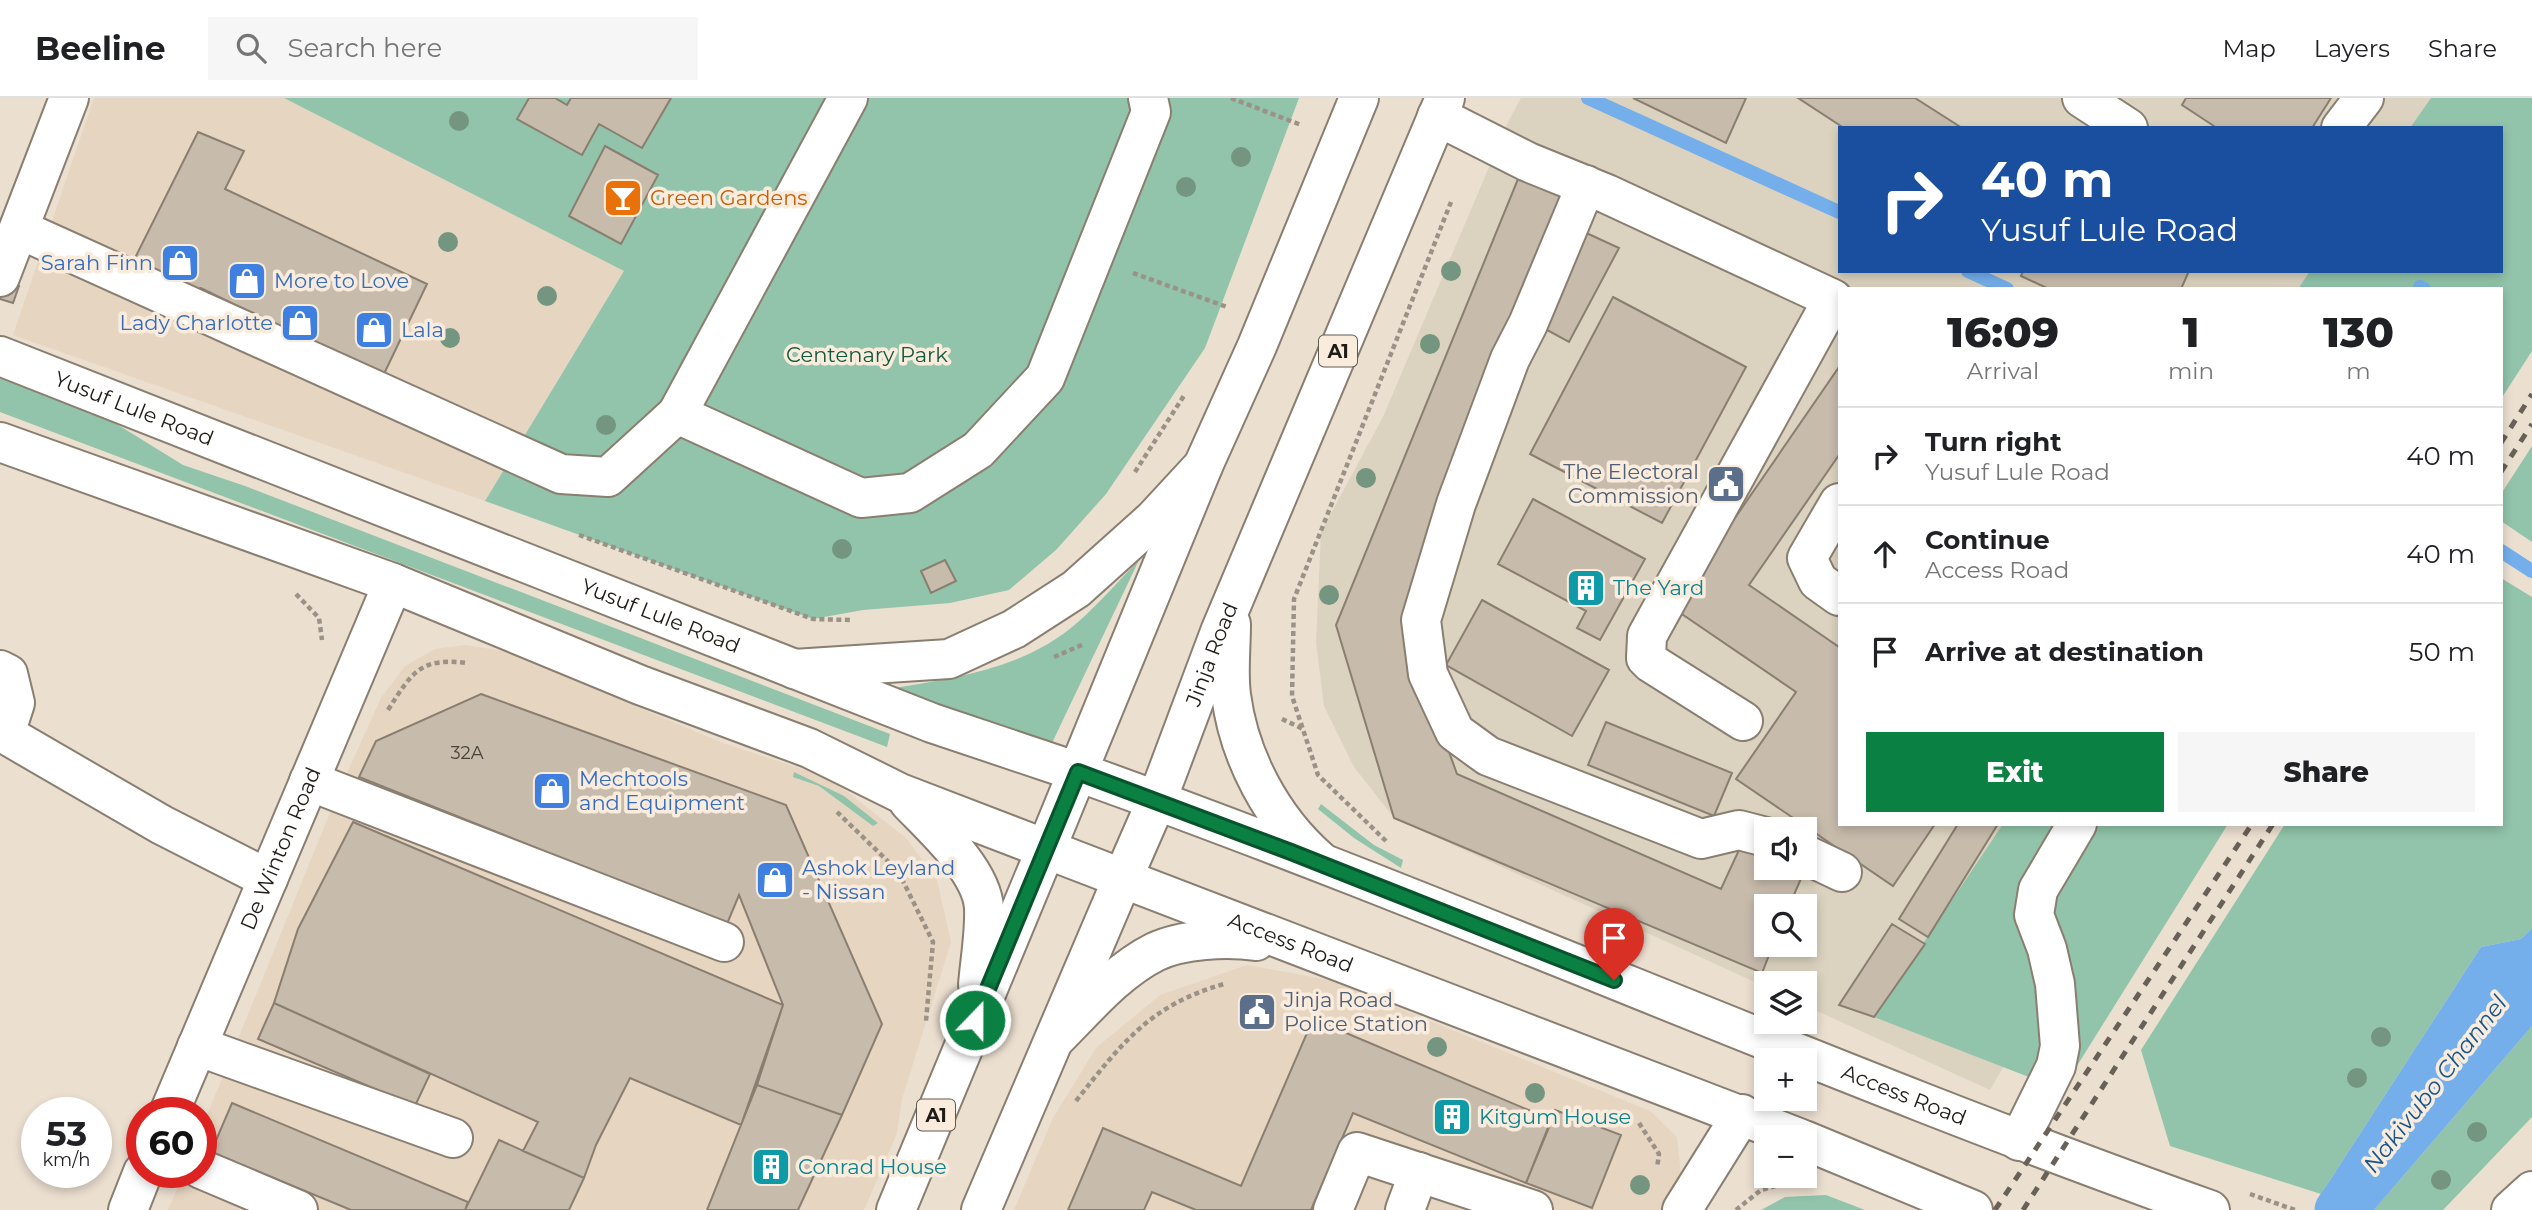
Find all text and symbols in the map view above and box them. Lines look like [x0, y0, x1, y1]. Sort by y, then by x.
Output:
search box [208, 17, 698, 80]
text: Beeline [35, 28, 166, 68]
icon: search [232, 29, 270, 67]
text: Search here [288, 32, 442, 64]
text: Map [2222, 34, 2276, 63]
text: Layers [2314, 34, 2390, 63]
text: Share [2428, 34, 2497, 63]
text: 40 m [1981, 150, 2113, 209]
icon: right [1866, 154, 1957, 245]
bar icon: Green Gardens [602, 177, 644, 219]
place label: Green Gardens [650, 185, 808, 210]
text: Yusuf Lule Road [1981, 210, 2238, 249]
shop icon: Sarah Finn [159, 242, 201, 284]
place label: Sarah Finn [41, 250, 153, 275]
shop icon: More to Love [226, 260, 268, 302]
place label: More to Love [274, 268, 409, 293]
shop icon: Lady Charlotte [279, 302, 321, 344]
text: 16:09 [1947, 306, 2059, 358]
text: 1 [2183, 306, 2200, 358]
text: 130 [2323, 306, 2394, 358]
shop icon: Lala [353, 309, 395, 351]
place label: Lady Charlotte [120, 310, 273, 335]
place label: Lala [401, 317, 444, 342]
road number: A1 [1319, 336, 1357, 366]
park label: Centenary Park [786, 342, 948, 367]
text: Arrival [1967, 357, 2039, 385]
text: min [2168, 357, 2214, 385]
text: m [2346, 357, 2371, 385]
street label: Yusuf Lule Road [51, 366, 217, 451]
text: Turn right [1925, 426, 2061, 458]
icon: right [1866, 437, 1904, 475]
text: 40 m [2406, 440, 2475, 472]
text: Yusuf Lule Road [1925, 458, 2110, 486]
place label: The Electoral Commission [1563, 459, 1699, 508]
public building icon: The Electoral Commission [1705, 463, 1747, 505]
text: Continue [1925, 524, 2050, 556]
icon: ahead [1866, 535, 1904, 573]
text: 40 m [2406, 538, 2475, 570]
text: Access Road [1925, 556, 2069, 584]
building icon: The Yard [1565, 567, 1607, 609]
street label: Yusuf Lule Road [578, 573, 744, 658]
place label: The Yard [1613, 575, 1704, 600]
street label: Jinja Road [1180, 599, 1243, 710]
icon: arrive [1866, 633, 1904, 671]
text: Arrive at destination [1925, 636, 2204, 668]
text: 50 m [2409, 636, 2475, 668]
button: Exit [1866, 732, 2164, 812]
button: Share [2178, 732, 2475, 812]
house number: 32A [450, 742, 484, 764]
street label: De Winton Road [235, 763, 326, 934]
place label: Mechtools and Equipment [579, 766, 745, 815]
shop icon: Mechtools and Equipment [531, 770, 573, 812]
map controls [1754, 817, 1817, 1188]
button: sound [1754, 817, 1817, 880]
place label: Ashok Leyland - Nissan [802, 855, 955, 904]
shop icon: Ashok Leyland - Nissan [754, 859, 796, 901]
button: search [1754, 894, 1817, 957]
street label: Access Road [1225, 907, 1357, 978]
pin [1584, 908, 1644, 980]
icon: arrive [1595, 919, 1633, 957]
button: layers [1754, 971, 1817, 1034]
position arrow [938, 983, 1012, 1057]
place label: Jinja Road Police Station [1283, 987, 1428, 1036]
water label: Nakivubo Channel [2357, 989, 2513, 1178]
public building icon: Jinja Road Police Station [1236, 991, 1278, 1033]
button: + [1754, 1048, 1817, 1111]
street label: Access Road [1838, 1059, 1970, 1130]
building icon: Kitgum House [1431, 1096, 1473, 1138]
speed limit sign: 60 [126, 1097, 217, 1188]
road number: A1 [917, 1099, 955, 1130]
place label: Kitgum House [1479, 1104, 1631, 1129]
text: 53 [46, 1112, 87, 1155]
button: − [1754, 1125, 1817, 1188]
building icon: Conrad House [750, 1146, 792, 1188]
text: km/h [42, 1149, 91, 1171]
place label: Conrad House [798, 1154, 947, 1179]

